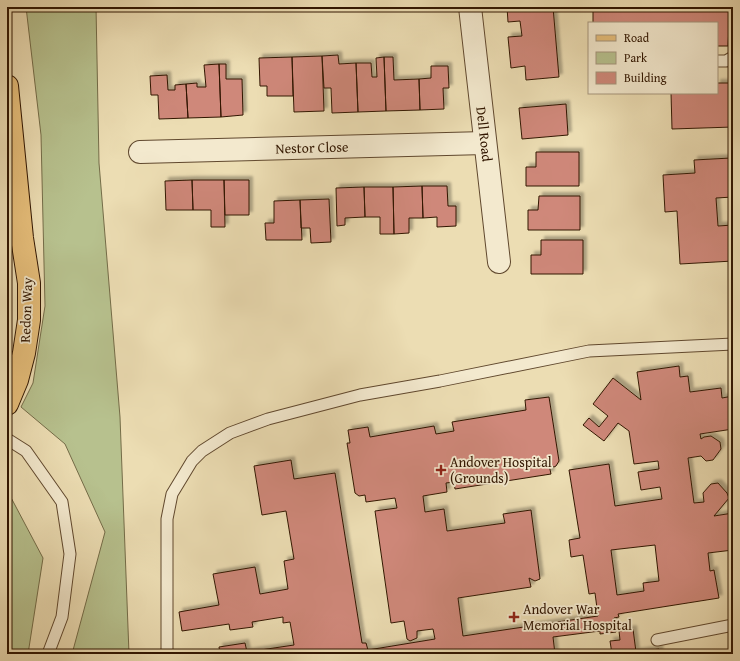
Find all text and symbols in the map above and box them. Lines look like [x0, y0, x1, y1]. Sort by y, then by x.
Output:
legend [588, 22, 718, 94]
text: Road [624, 29, 650, 46]
text: Park [624, 49, 648, 66]
text: Building [624, 69, 667, 86]
street label: Dell Road [471, 106, 498, 163]
street label: Nestor Close [275, 137, 349, 158]
street label: Redon Way [15, 277, 37, 343]
place label: Andover Hospital (Grounds) [450, 452, 552, 488]
marker: Andover Hospital (Grounds) [435, 464, 447, 476]
place label: Andover War Memorial Hospital [523, 599, 632, 635]
marker: Andover War Memorial Hospital [508, 611, 520, 623]

